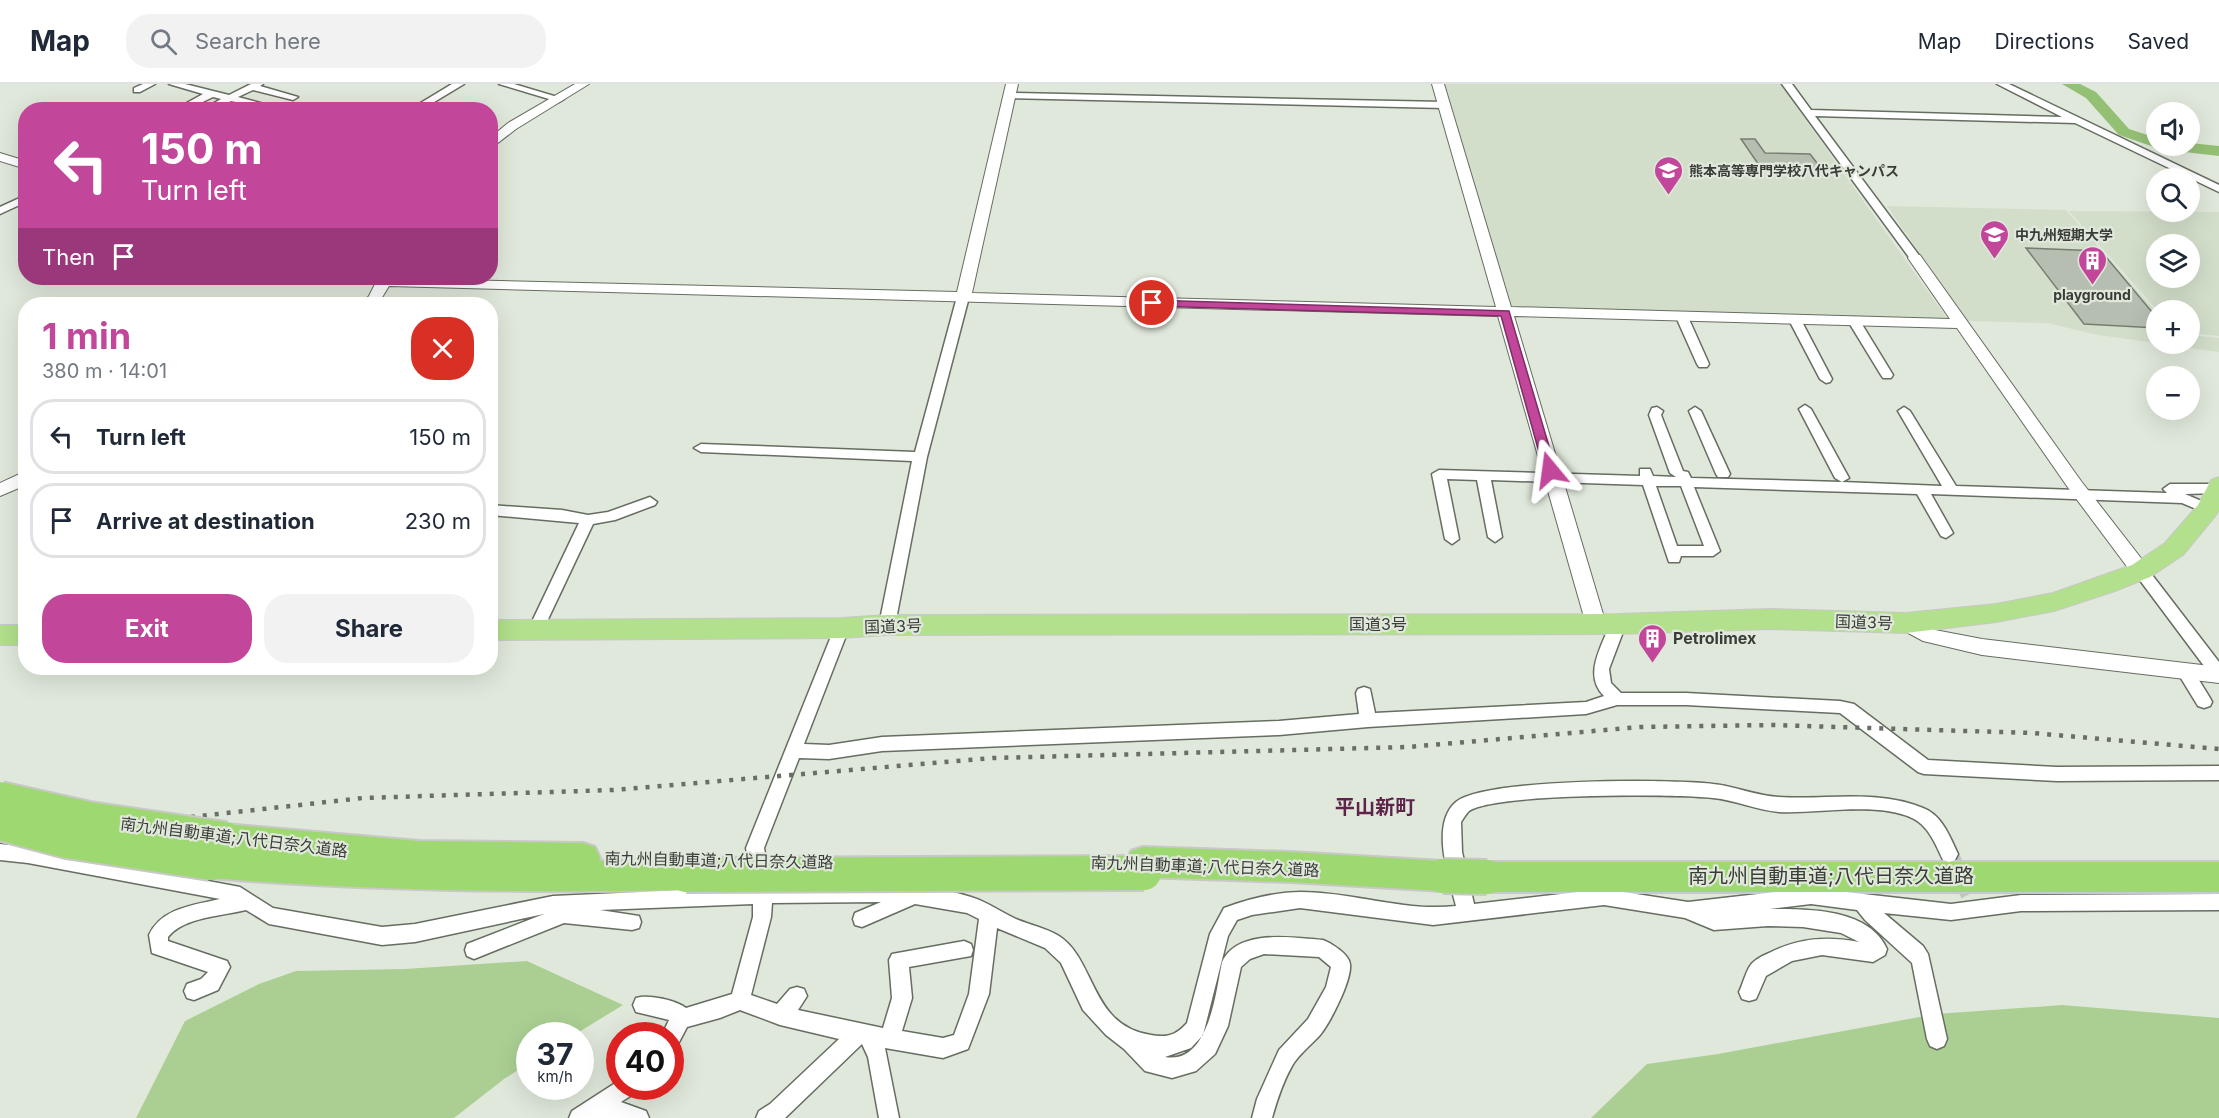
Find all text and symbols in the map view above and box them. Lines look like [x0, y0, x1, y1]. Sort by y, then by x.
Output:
search box [126, 14, 546, 68]
text: Map [30, 24, 90, 58]
icon: search [147, 25, 180, 58]
text: Search here [195, 28, 321, 54]
text: Map [1918, 29, 1961, 54]
text: Directions [1994, 29, 2095, 54]
text: Saved [2128, 29, 2189, 54]
map controls [2146, 102, 2200, 420]
button: sound [2146, 102, 2200, 156]
text: 150 m [141, 123, 263, 174]
icon: left [42, 126, 120, 204]
school or university icon: 熊本高等専門学校八代キャンパス [1652, 154, 1684, 196]
place label: 熊本高等専門学校八代キャンパス [1689, 162, 1899, 179]
button: search [2146, 168, 2200, 222]
text: Turn left [141, 174, 247, 207]
school or university icon: 中九州短期大学 [1978, 218, 2010, 260]
place label: 中九州短期大学 [2015, 226, 2113, 243]
button: layers [2146, 234, 2200, 288]
icon: arrive [107, 240, 140, 273]
text: Then [42, 244, 95, 270]
building icon: playground [2076, 244, 2108, 286]
pin [1126, 277, 1177, 328]
icon: arrive [1135, 286, 1168, 319]
place label: playground [2053, 286, 2131, 303]
button: + [2146, 300, 2200, 354]
text: 1 min [42, 314, 131, 358]
button: close [411, 317, 474, 380]
text: 380 m · 14:01 [42, 359, 167, 383]
button: − [2146, 366, 2200, 420]
icon: left [45, 420, 78, 453]
text: Turn left [96, 424, 186, 450]
text: 150 m [409, 424, 471, 450]
position arrow [1518, 438, 1582, 502]
icon: arrive [45, 504, 78, 537]
text: Arrive at destination [96, 508, 315, 534]
text: 230 m [405, 508, 471, 534]
button: Exit [42, 594, 252, 663]
button: Share [264, 594, 474, 663]
street label: 国道3号 [1835, 611, 1893, 633]
street label: 国道3号 [1349, 614, 1407, 634]
street label: 国道3号 [864, 615, 922, 637]
building icon: Petrolimex [1636, 622, 1668, 664]
place label: Petrolimex [1673, 628, 1756, 648]
district label: 平山新町 [1335, 795, 1415, 819]
street label: 南九州自動車道;八代日奈久道路 [119, 813, 349, 861]
street label: 南九州自動車道;八代日奈久道路 [604, 848, 834, 872]
street label: 南九州自動車道;八代日奈久道路 [1090, 852, 1320, 880]
street label: 南九州自動車道;八代日奈久道路 [1688, 864, 1974, 888]
speed limit sign: 40 [606, 1022, 684, 1100]
text: 37 [537, 1036, 573, 1072]
text: km/h [537, 1067, 573, 1086]

